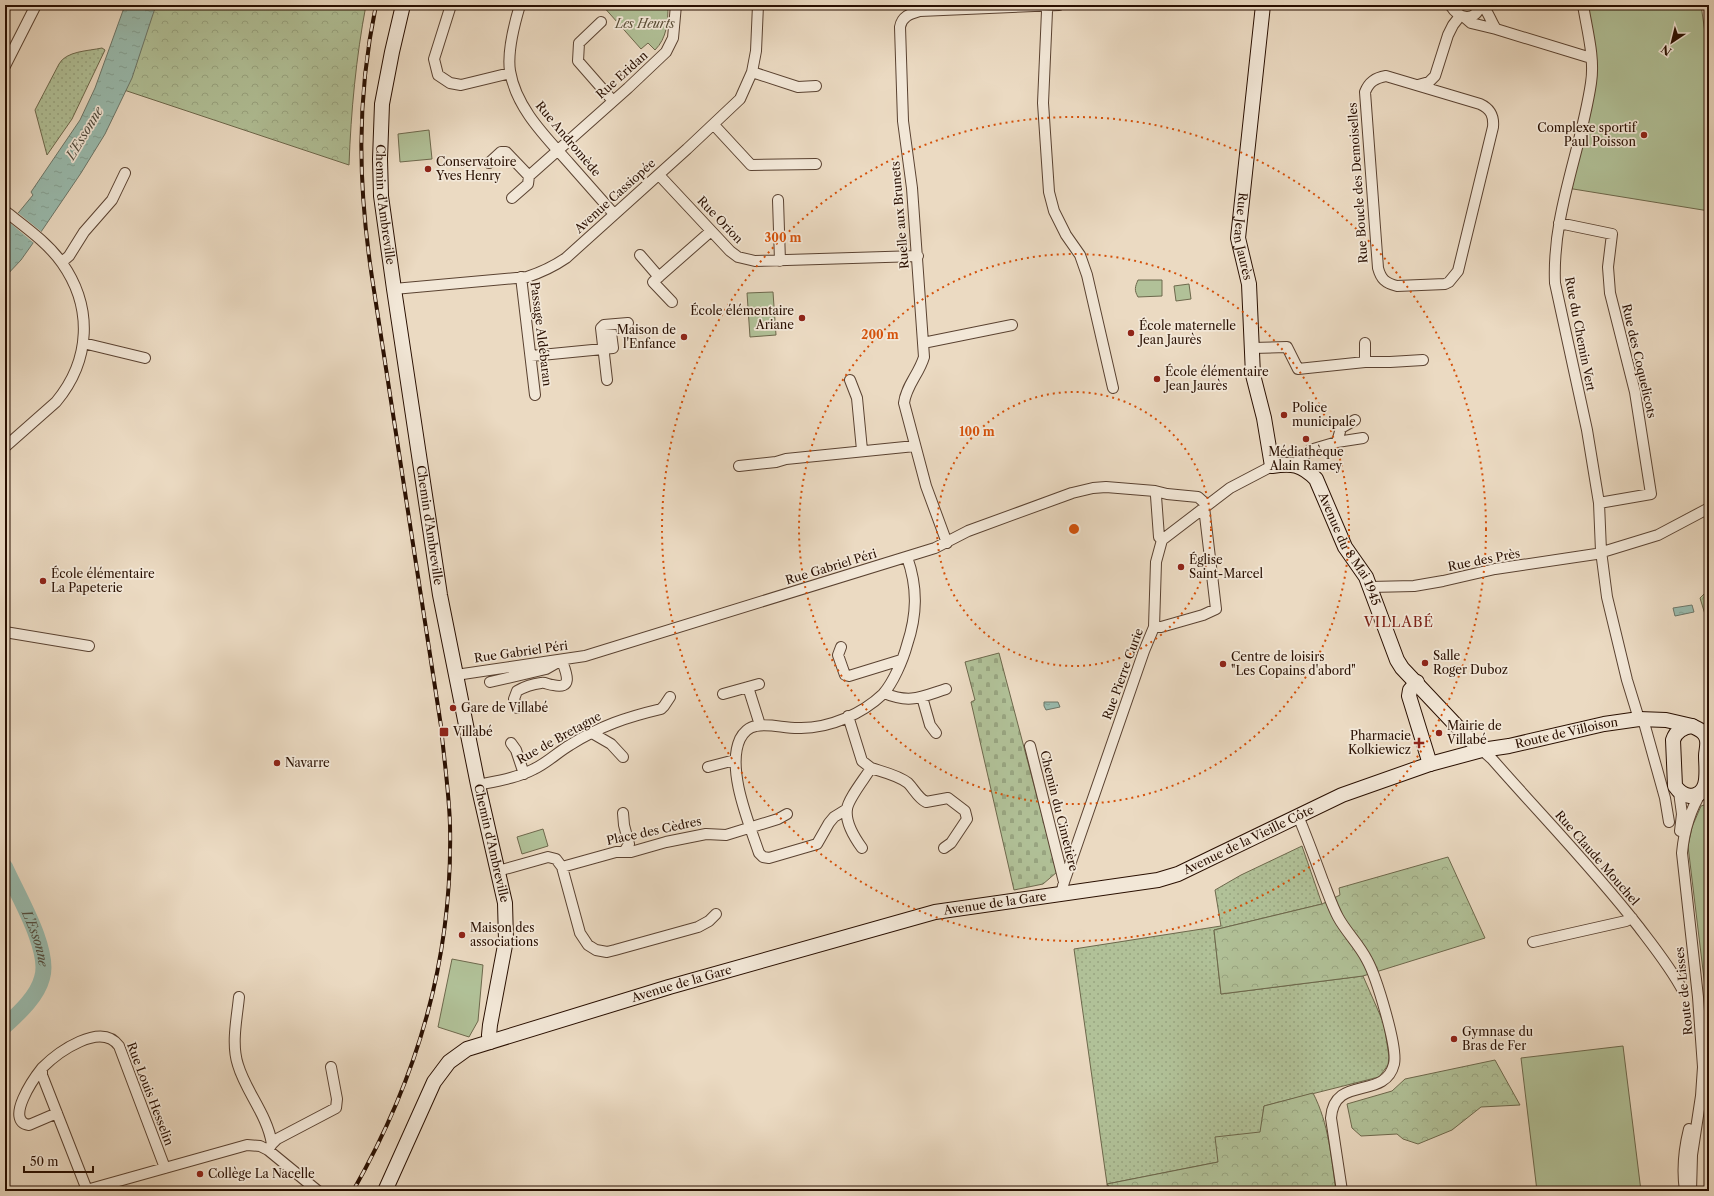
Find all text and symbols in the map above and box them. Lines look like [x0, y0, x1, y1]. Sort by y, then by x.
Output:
park label: Les Heurts [614, 16, 675, 31]
north arrow [1652, 22, 1692, 62]
text: N [1658, 41, 1674, 59]
street label: Rue Eridan [593, 47, 651, 102]
street label: Rue Andromède [533, 98, 604, 180]
street label: Rue Boucle des Demoiselles [1344, 102, 1371, 264]
water label: L'Essonne [62, 103, 106, 163]
place label: Complexe sportif Paul Poisson [1537, 120, 1638, 149]
marker: Complexe sportif Paul Poisson [1639, 130, 1649, 140]
street label: Chemin d'Ambreville [373, 144, 399, 266]
place label: Conservatoire Yves Henry [435, 154, 517, 183]
street label: Avenue Cassiopée [570, 155, 658, 237]
street label: Ruelle aux Brunets [887, 161, 912, 270]
marker: Conservatoire Yves Henry [423, 164, 433, 174]
street label: Rue Jean Jaurès [1231, 192, 1256, 281]
street label: Rue Orion [694, 193, 747, 247]
text: 300 m [764, 230, 802, 245]
street label: Rue du Chemin Vert [1562, 275, 1599, 393]
street label: Passage Aldébaran [528, 281, 555, 388]
place label: École élémentaire Ariane [690, 302, 794, 332]
street label: Rue des Coquelicots [1619, 302, 1660, 420]
marker: École élémentaire Ariane [797, 313, 807, 323]
place label: École maternelle Jean Jaurès [1137, 317, 1236, 347]
place label: Maison de l'Enfance [617, 322, 676, 351]
text: 200 m [861, 327, 899, 342]
marker: École maternelle Jean Jaurès [1126, 328, 1136, 338]
marker: Maison de l'Enfance [679, 332, 689, 342]
place label: École élémentaire Jean Jaurès [1163, 363, 1269, 393]
marker: École élémentaire Jean Jaurès [1152, 374, 1162, 384]
place label: Police municipale [1292, 400, 1356, 429]
marker: Police municipale [1279, 410, 1289, 420]
text: 100 m [959, 424, 995, 439]
marker: Médiathèque Alain Ramey [1301, 434, 1311, 444]
place label: Médiathèque Alain Ramey [1268, 444, 1344, 473]
street label: Chemin d'Ambreville [414, 464, 446, 586]
street label: Avenue du 8 Mai 1945 [1315, 489, 1384, 607]
centre of rings [1067, 522, 1081, 536]
street label: Rue Gabriel Péri [783, 545, 879, 588]
street label: Rue des Près [1446, 545, 1521, 574]
place label: Église Saint-Marcel [1189, 551, 1264, 581]
marker: Église Saint-Marcel [1176, 562, 1186, 572]
place label: École élémentaire La Papeterie [51, 565, 155, 595]
marker: École élémentaire La Papeterie [38, 576, 48, 586]
district label: VILLABÉ [1363, 613, 1434, 631]
street label: Rue Pierre Curie [1099, 626, 1146, 722]
street label: Rue Gabriel Péri [473, 637, 569, 666]
place label: Salle Roger Duboz [1433, 648, 1508, 677]
place label: Centre de loisirs "Les Copains d'abord" [1231, 649, 1356, 678]
marker: Salle Roger Duboz [1420, 658, 1430, 668]
marker: Centre de loisirs "Les Copains d'abord" [1218, 659, 1228, 669]
place label: Gare de Villabé [461, 700, 549, 715]
marker: Gare de Villabé [448, 703, 458, 713]
street label: Rue de Bretagne [514, 708, 604, 767]
street label: Route de Villoison [1513, 714, 1619, 751]
place label: Mairie de Villabé [1446, 718, 1502, 747]
place label: Villabé [452, 724, 493, 739]
marker: Villabé [438, 726, 450, 738]
place label: Pharmacie Kolkiewicz [1348, 728, 1411, 757]
marker: Mairie de Villabé [1434, 728, 1444, 738]
marker: Pharmacie Kolkiewicz [1414, 738, 1424, 748]
street label: Chemin du Cimetière [1037, 749, 1082, 873]
place label: Navarre [285, 755, 330, 770]
marker: Navarre [272, 758, 282, 768]
street label: Chemin d'Ambreville [471, 782, 513, 904]
street label: Avenue de la Vieille Côte [1180, 802, 1316, 878]
street label: Rue Claude Mouchel [1552, 807, 1643, 908]
street label: Place des Cèdres [605, 813, 703, 848]
street label: Avenue de la Gare [942, 888, 1048, 918]
water label: L'Essonne [19, 907, 52, 968]
place label: Maison des associations [470, 920, 538, 949]
marker: Maison des associations [457, 930, 467, 940]
street label: Route de Lisses [1671, 946, 1696, 1036]
street label: Avenue de la Gare [628, 962, 734, 1005]
place label: Gymnase du Bras de Fer [1462, 1024, 1534, 1053]
marker: Gymnase du Bras de Fer [1449, 1034, 1459, 1044]
street label: Rue Louis Hesselin [124, 1040, 177, 1148]
scale bar [24, 1148, 93, 1174]
text: 50 m [30, 1154, 59, 1169]
place label: Collège La Nacelle [208, 1166, 315, 1181]
marker: Collège La Nacelle [195, 1169, 205, 1179]

